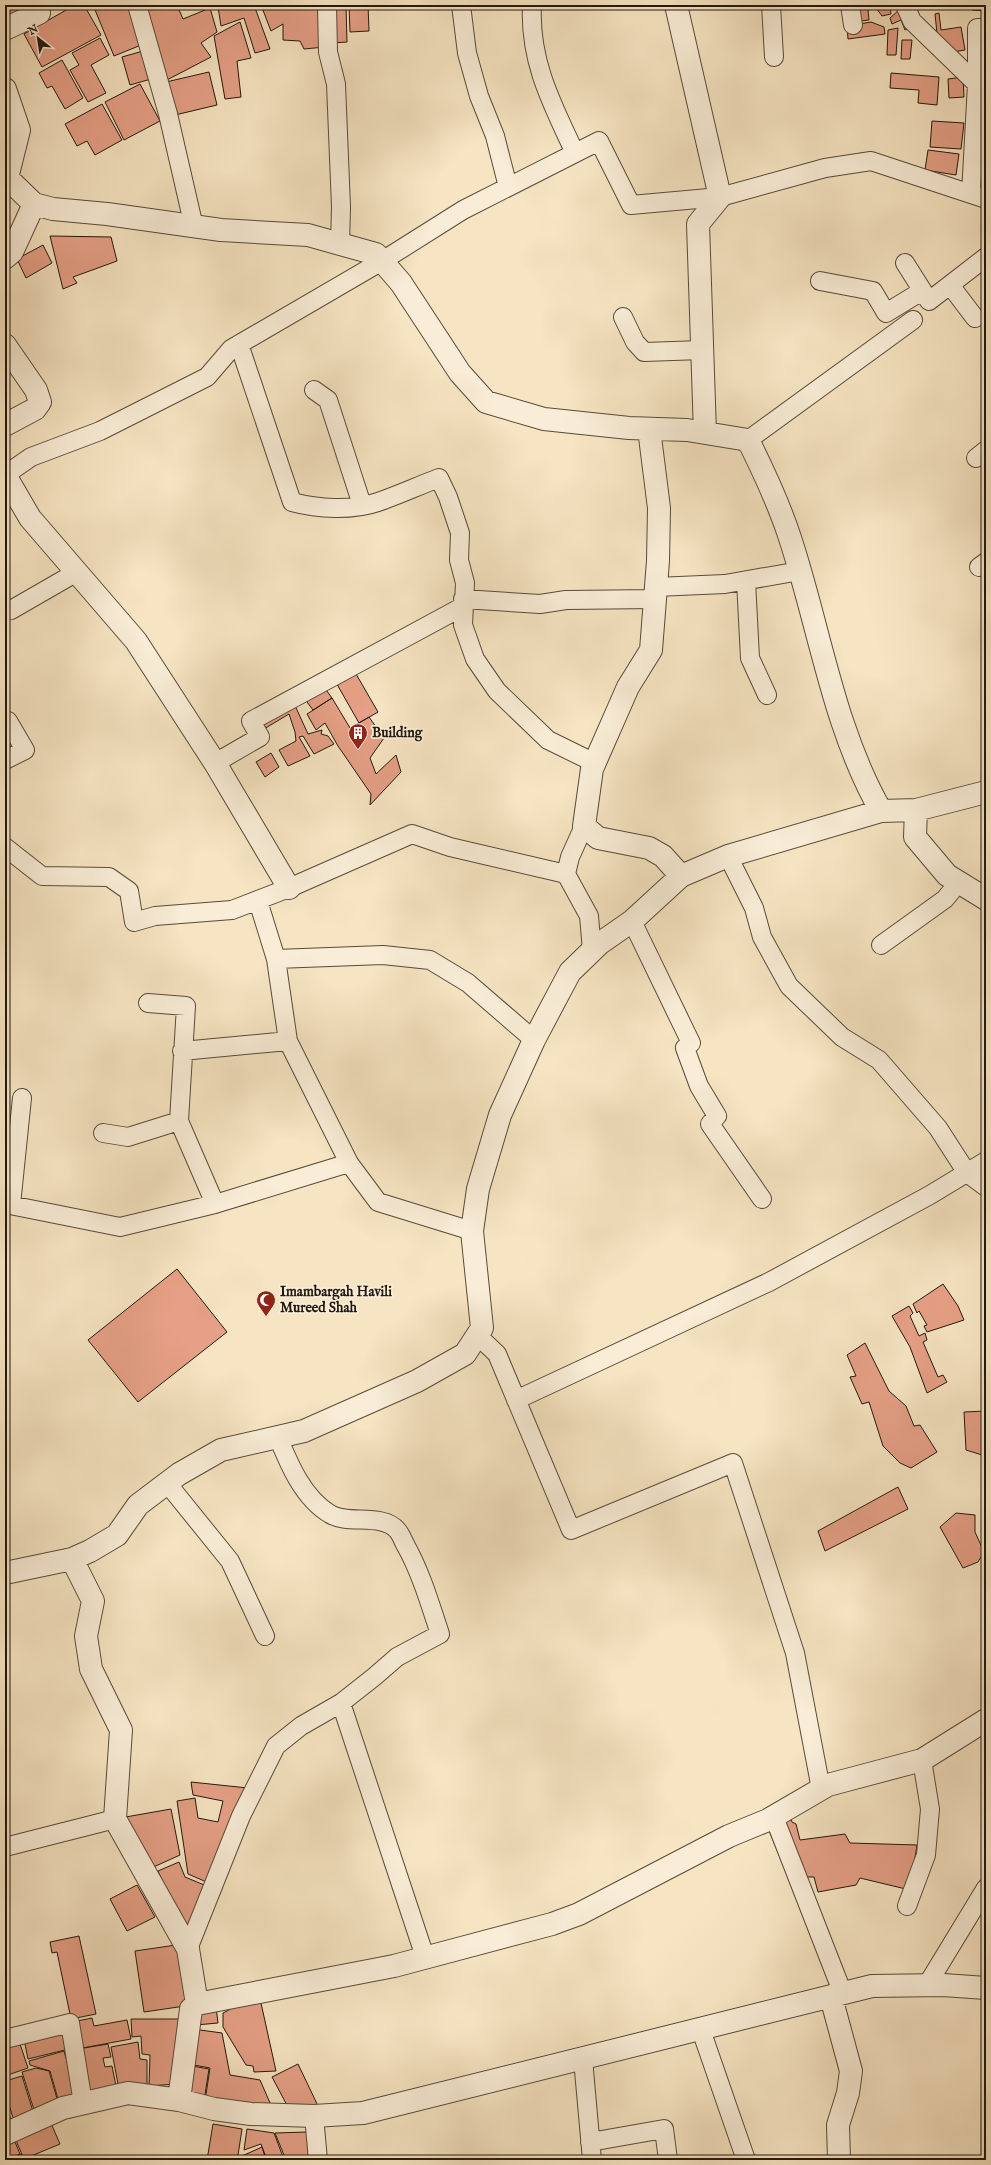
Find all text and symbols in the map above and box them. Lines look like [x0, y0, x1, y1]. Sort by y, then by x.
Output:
north arrow [18, 18, 58, 58]
text: N [25, 22, 42, 39]
building icon: Building [347, 722, 369, 750]
place label: Building [372, 724, 424, 742]
place label: Imambargah Havili Mureed Shah [280, 1283, 392, 1317]
mosque icon: Imambargah Havili Mureed Shah [255, 1289, 277, 1317]

